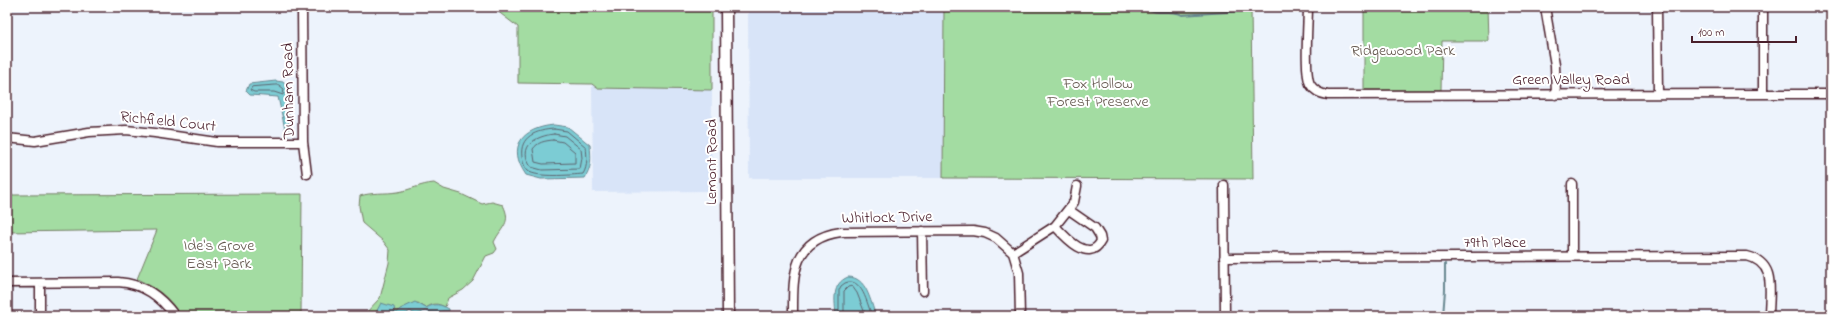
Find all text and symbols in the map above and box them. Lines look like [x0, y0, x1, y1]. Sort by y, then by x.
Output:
scale bar [1692, 18, 1796, 44]
text: 100 m [1698, 24, 1725, 42]
park label: Ridgewood Park [1351, 39, 1456, 63]
street label: Dunham Road [276, 43, 302, 140]
street label: Green Valley Road [1512, 68, 1630, 92]
park label: Fox Hollow Forest Preserve [1046, 72, 1150, 114]
street label: Richfield Court [119, 105, 218, 139]
street label: Lemont Road [700, 119, 724, 205]
street label: Whitlock Drive [841, 205, 933, 231]
street label: 79th Place [1464, 231, 1527, 255]
park label: Ide's Grove East Park [184, 234, 255, 276]

